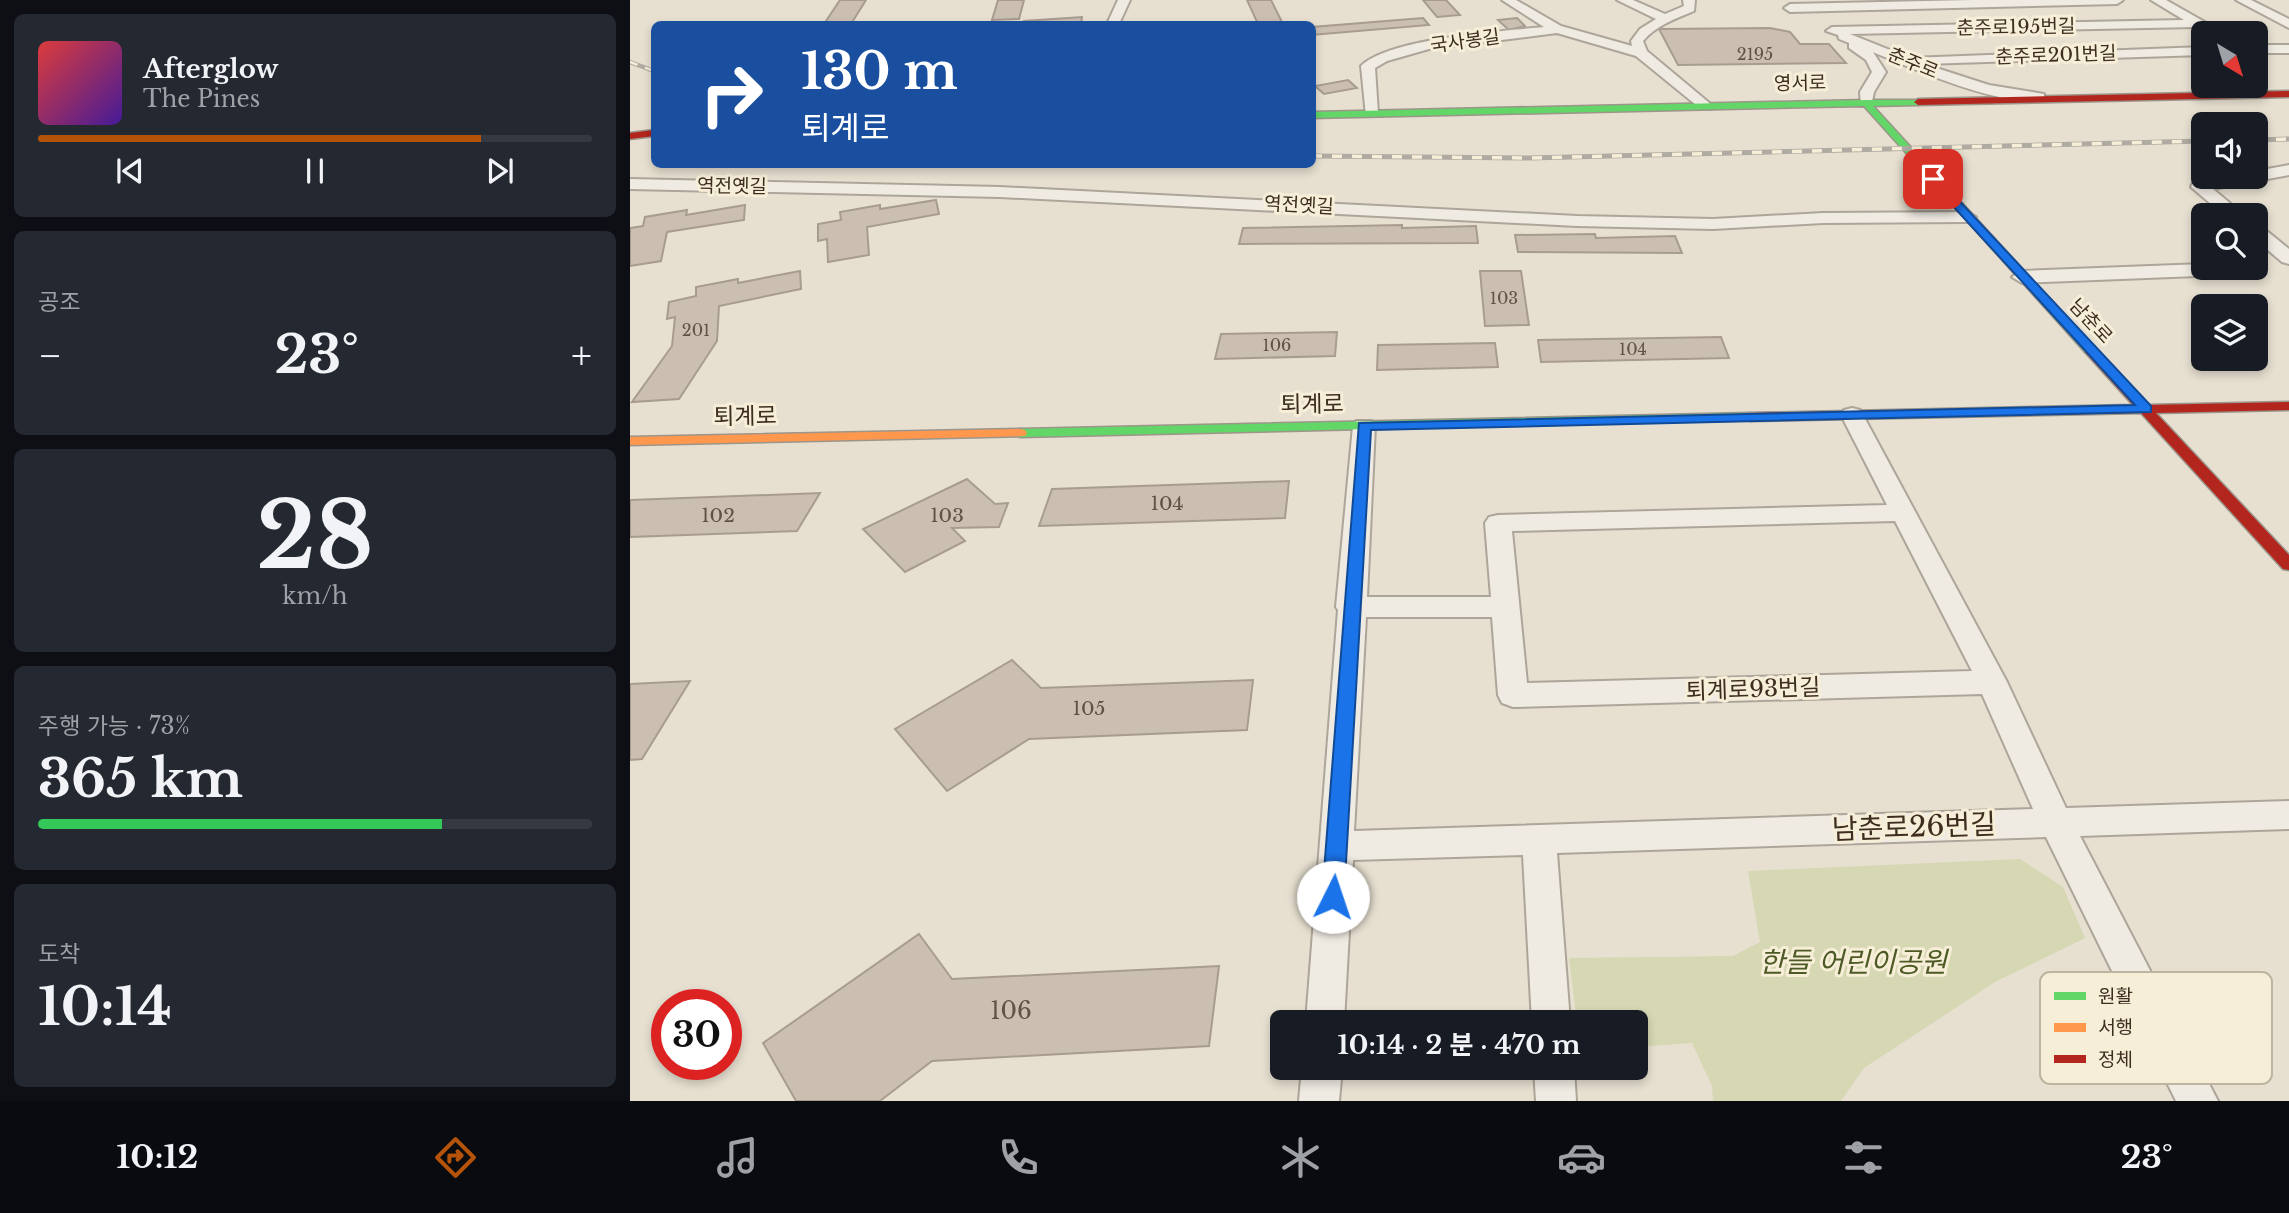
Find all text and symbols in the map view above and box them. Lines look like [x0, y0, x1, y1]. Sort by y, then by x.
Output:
street label: 춘주로195번길 [1956, 14, 2076, 40]
north arrow [2191, 21, 2268, 98]
map controls [2191, 21, 2268, 371]
street label: 국사봉길 [1429, 25, 1501, 57]
text: 130 m [801, 41, 958, 102]
street label: 춘주로201번길 [1995, 41, 2117, 69]
street label: 춘주로 [1884, 43, 1942, 83]
house number: 2195 [1737, 44, 1773, 64]
icon: right [686, 49, 777, 140]
text: Afterglow [143, 53, 279, 85]
street label: 영서로 [1774, 71, 1826, 95]
text: The Pines [143, 85, 260, 113]
text: 퇴계로 [801, 108, 889, 148]
button: sound [2191, 112, 2268, 189]
pin [1903, 149, 1963, 209]
icon: previous [111, 152, 149, 190]
icon: pause [296, 152, 334, 190]
icon: next [481, 152, 519, 190]
icon: arrive [1914, 160, 1952, 198]
street label: 역전옛길 [697, 174, 767, 198]
street label: 역전옛길 [1263, 192, 1335, 218]
button: search [2191, 203, 2268, 280]
text: 공조 [38, 288, 80, 316]
house number: 103 [1490, 288, 1518, 308]
street label: 남춘로 [2065, 294, 2117, 348]
button: layers [2191, 294, 2268, 371]
house number: 201 [682, 320, 710, 340]
text: 23° [274, 323, 359, 387]
text: − [38, 332, 62, 379]
text: + [571, 332, 592, 379]
house number: 106 [1263, 335, 1291, 355]
house number: 104 [1619, 339, 1647, 359]
street label: 퇴계로 [1280, 389, 1344, 419]
street label: 퇴계로 [713, 401, 777, 431]
text: 28 [256, 480, 374, 593]
house number: 104 [1150, 492, 1184, 515]
house number: 102 [701, 504, 735, 527]
house number: 103 [930, 504, 964, 527]
text: km/h [282, 582, 348, 610]
street label: 퇴계로93번길 [1685, 673, 1821, 705]
house number: 105 [1073, 697, 1105, 720]
text: 주행 가능 · 73% [38, 712, 190, 740]
text: 365 km [38, 747, 243, 811]
street label: 남춘로26번길 [1831, 807, 1997, 847]
position arrow [1296, 860, 1370, 934]
text: 도착 [38, 940, 80, 968]
park label: 한들 어린이공원 [1759, 945, 1949, 980]
legend [2040, 972, 2272, 1084]
text: 10:14 [38, 975, 172, 1039]
text: 원활 [2098, 985, 2133, 1008]
speed limit sign: 30 [651, 989, 742, 1080]
house number: 106 [990, 997, 1032, 1025]
text: 서행 [2098, 1016, 2133, 1039]
text: 10:14 · 2 분 · 470 m [1338, 1029, 1580, 1061]
text: 정체 [2098, 1048, 2133, 1071]
icon: directions [431, 1133, 480, 1182]
icon: music [713, 1133, 762, 1182]
icon: phone [994, 1133, 1043, 1182]
icon: climate [1276, 1133, 1325, 1182]
icon: car [1557, 1133, 1606, 1182]
icon: filters [1839, 1133, 1888, 1182]
text: 10:12 [116, 1137, 198, 1177]
text: 23° [2121, 1137, 2173, 1177]

